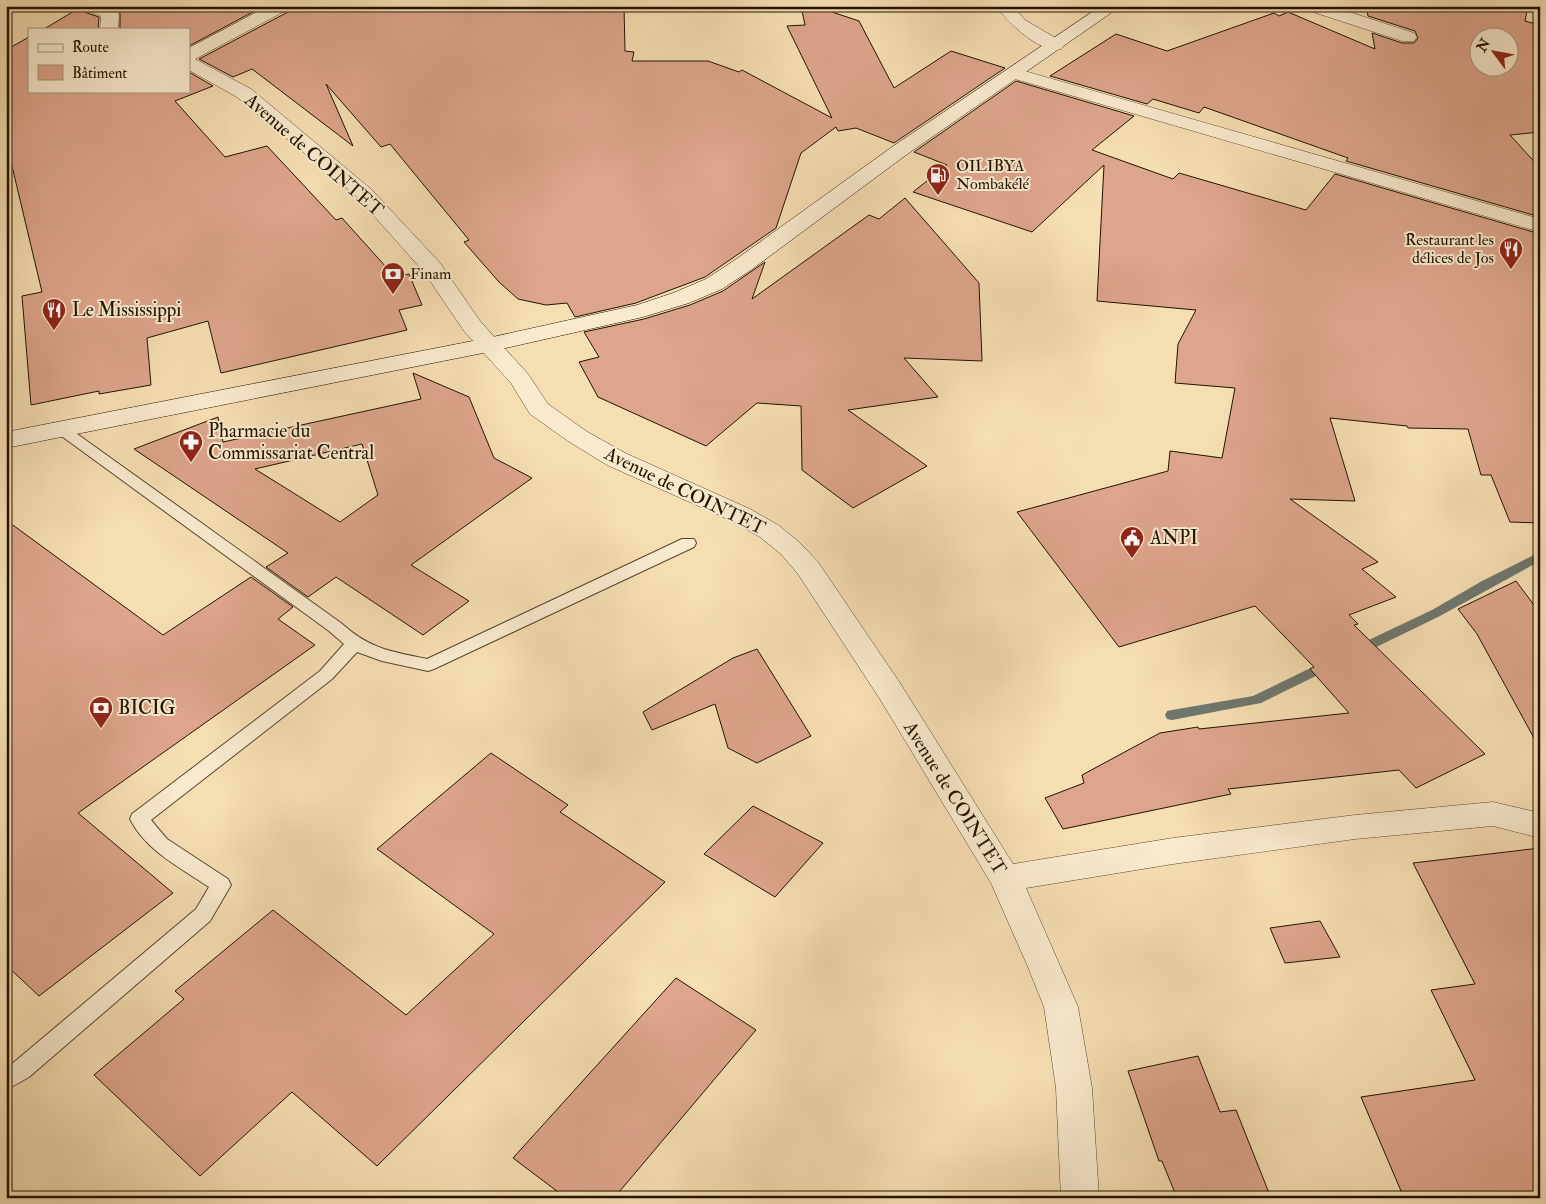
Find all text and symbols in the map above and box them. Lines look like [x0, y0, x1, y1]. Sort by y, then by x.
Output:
legend [28, 28, 190, 92]
north arrow [1468, 28, 1518, 78]
text: N [1472, 35, 1494, 56]
text: Route [72, 38, 109, 57]
text: Bâtiment [72, 64, 127, 83]
street label: Avenue de COINTET [239, 87, 388, 222]
place label: OILIBYA Nombakélé [956, 156, 1030, 194]
fuel station icon: OILIBYA Nombakélé [925, 162, 951, 196]
place label: Restaurant les délices de Jos [1405, 230, 1494, 269]
restaurant icon: Restaurant les délices de Jos [1498, 236, 1524, 270]
bank icon: Finam [380, 261, 406, 295]
place label: Finam [410, 264, 452, 284]
restaurant icon: Le Mississippi [41, 297, 67, 331]
place label: Le Mississippi [72, 298, 181, 323]
place label: Pharmacie du Commissariat Central [208, 419, 374, 465]
pharmacy icon: Pharmacie du Commissariat Central [178, 429, 204, 463]
street label: Avenue de COINTET [600, 441, 769, 540]
public building icon: ANPI [1119, 525, 1145, 559]
place label: ANPI [1149, 526, 1198, 550]
bank icon: BICIG [88, 695, 114, 729]
place label: BICIG [118, 696, 175, 720]
street label: Avenue de COINTET [898, 716, 1012, 879]

